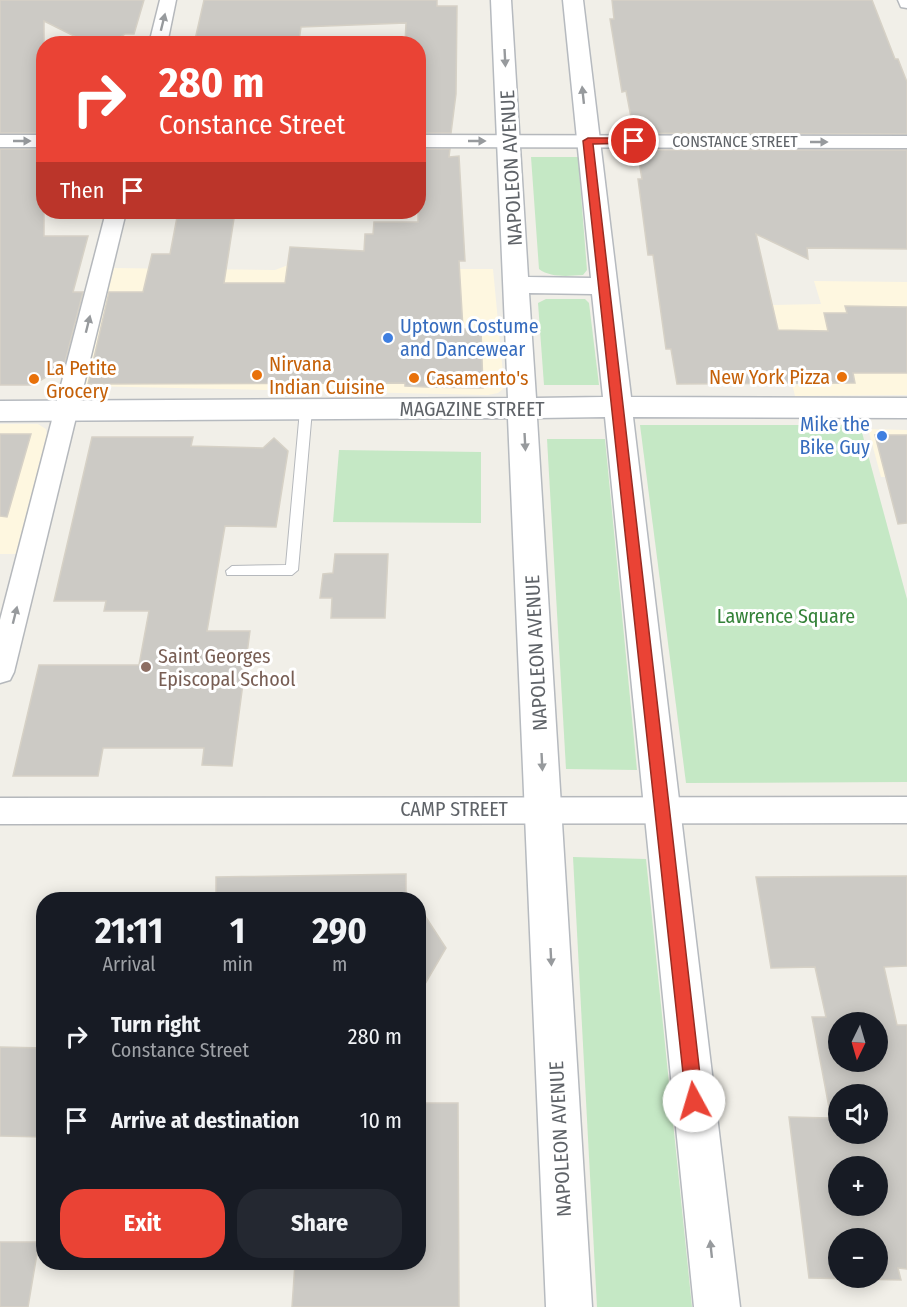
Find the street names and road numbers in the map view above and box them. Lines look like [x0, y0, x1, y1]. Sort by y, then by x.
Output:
street label: NAPOLEON AVENUE [495, 89, 527, 247]
street label: CONSTANCE STREET [672, 132, 798, 151]
street label: MAGAZINE STREET [399, 397, 545, 421]
street label: NAPOLEON AVENUE [520, 574, 552, 732]
street label: CAMP STREET [400, 797, 509, 821]
street label: NAPOLEON AVENUE [544, 1060, 576, 1218]

